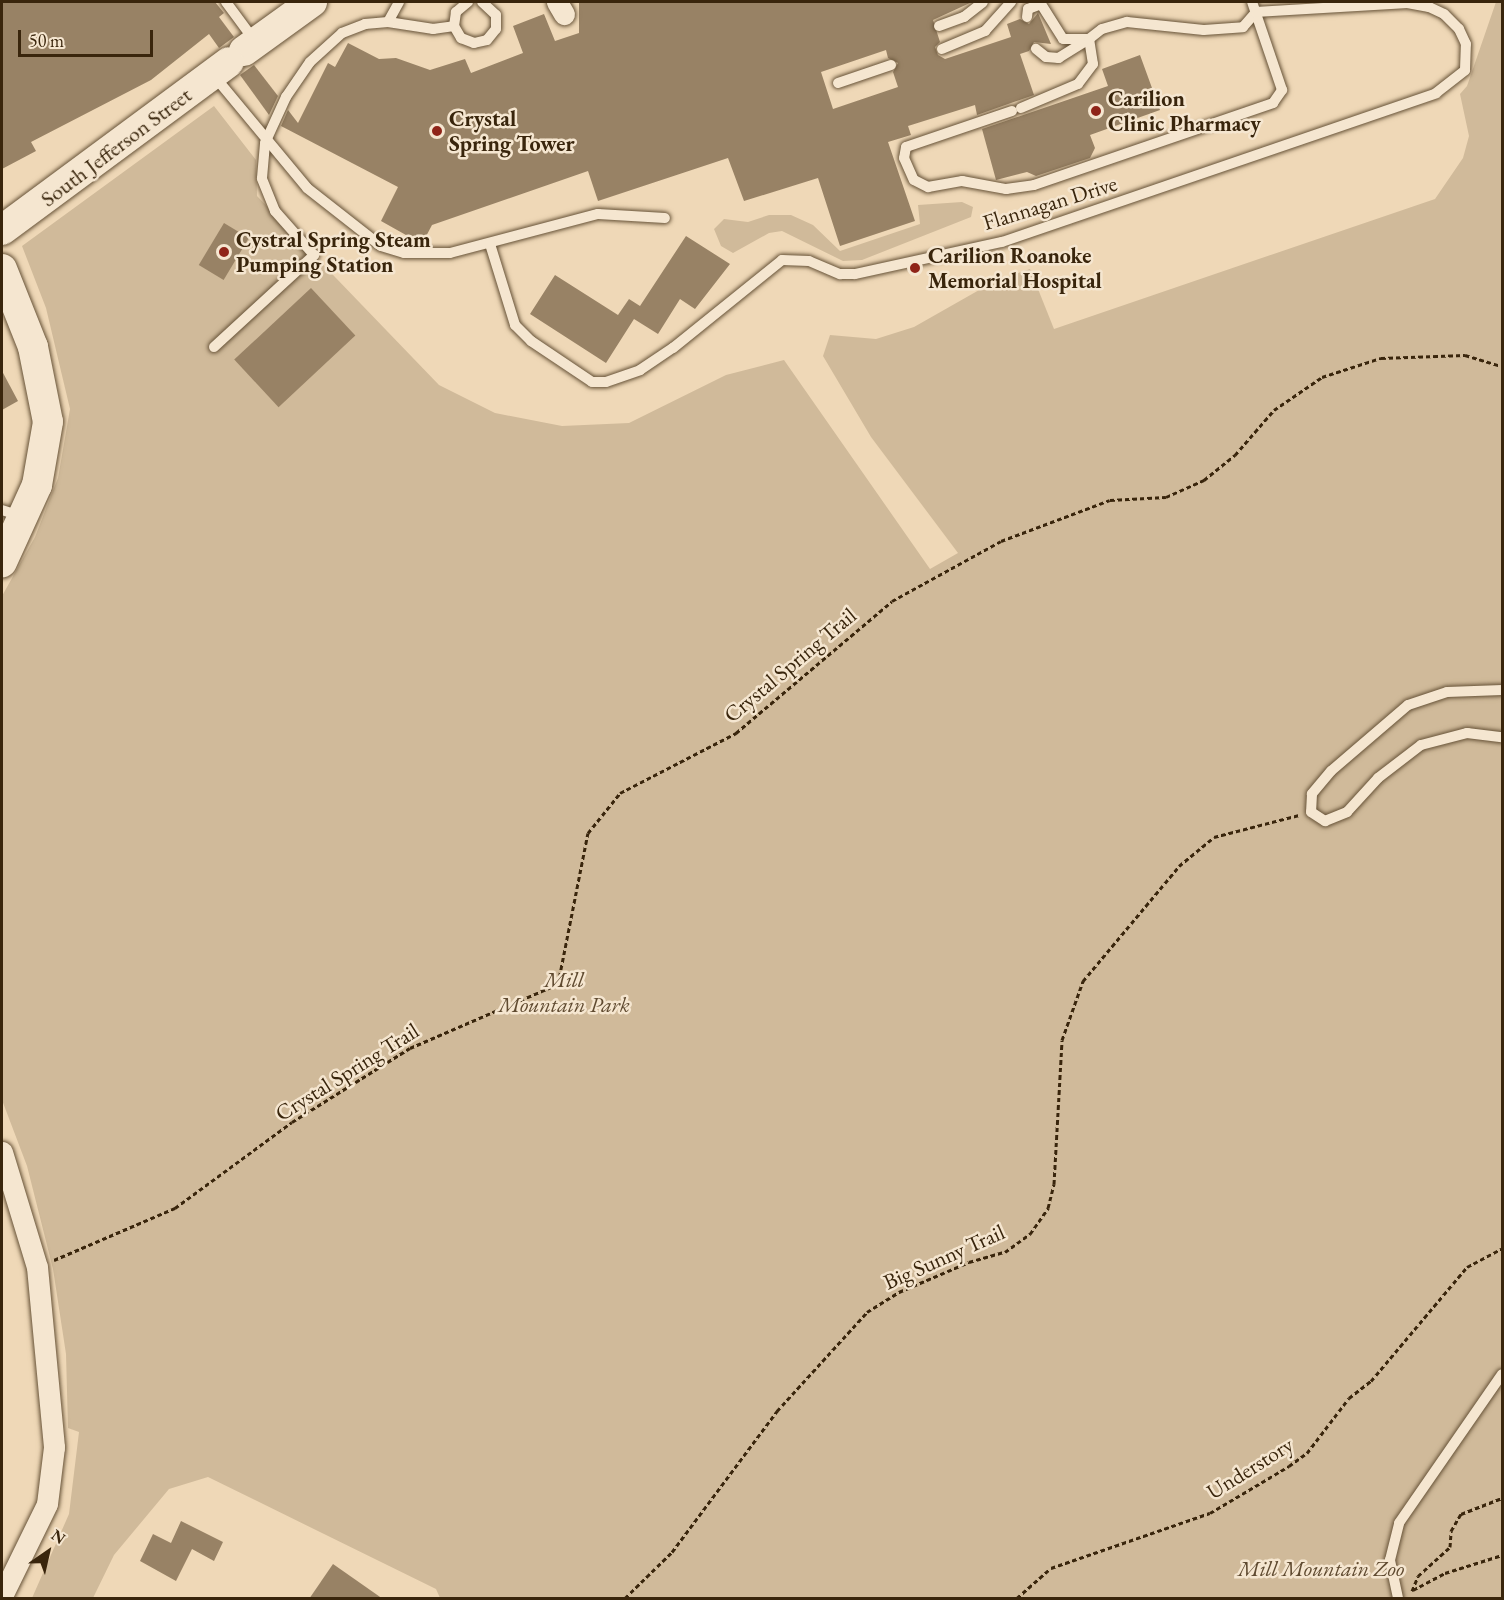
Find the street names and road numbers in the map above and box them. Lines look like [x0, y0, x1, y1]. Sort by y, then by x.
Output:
street label: South Jefferson Street [35, 82, 197, 212]
street label: Flannagan Drive [980, 170, 1120, 236]
street label: Crystal Spring Trail [719, 602, 861, 728]
street label: Crystal Spring Trail [270, 1017, 424, 1127]
street label: Big Sunny Trail [879, 1219, 1009, 1295]
street label: Understory [1202, 1431, 1298, 1505]

